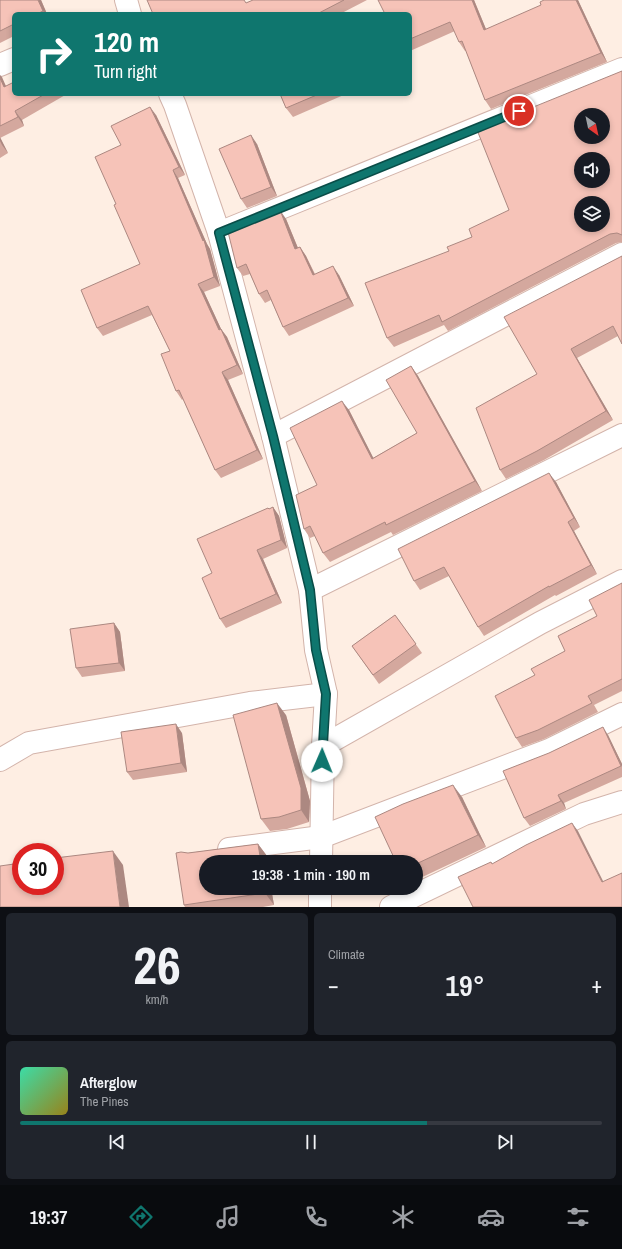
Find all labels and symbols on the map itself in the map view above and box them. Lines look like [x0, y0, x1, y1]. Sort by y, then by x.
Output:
pin [502, 94, 536, 128]
north arrow [574, 108, 610, 144]
position arrow [301, 740, 343, 782]
speed limit sign: 30 [12, 843, 64, 895]

